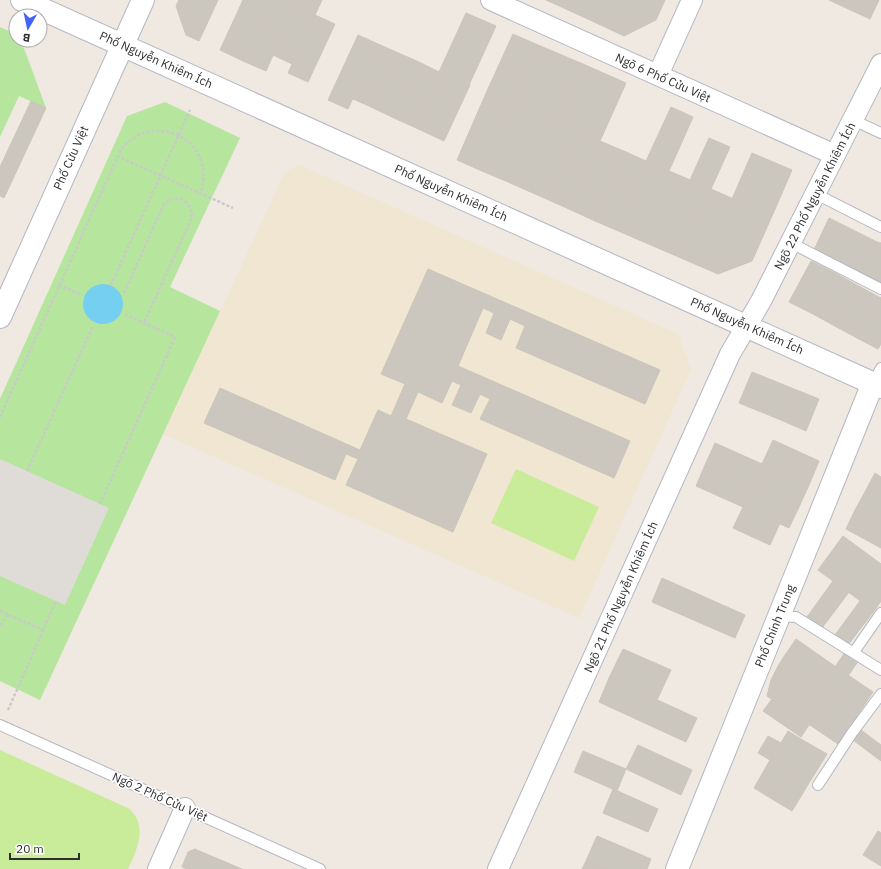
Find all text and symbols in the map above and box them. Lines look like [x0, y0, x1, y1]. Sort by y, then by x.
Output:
north arrow [8, 8, 48, 48]
street label: Phố Nguyễn Khiêm Ích [97, 28, 215, 91]
text: B [22, 30, 31, 45]
street label: Ngõ 6 Phố Cửu Việt [613, 50, 713, 105]
street label: Ngõ 22 Phố Nguyễn Khiêm Ích [771, 119, 858, 272]
street label: Phố Cửu Việt [50, 123, 91, 192]
street label: Phố Nguyễn Khiêm Ích [392, 161, 510, 224]
street label: Phố Nguyễn Khiêm Ích [688, 294, 806, 357]
street label: Ngõ 21 Phố Nguyễn Khiêm Ích [580, 519, 661, 675]
street label: Phố Chính Trung [751, 582, 798, 669]
street label: Ngõ 2 Phố Cửu Việt [110, 769, 210, 824]
scale bar [10, 835, 79, 861]
text: 20 m [16, 841, 44, 856]

